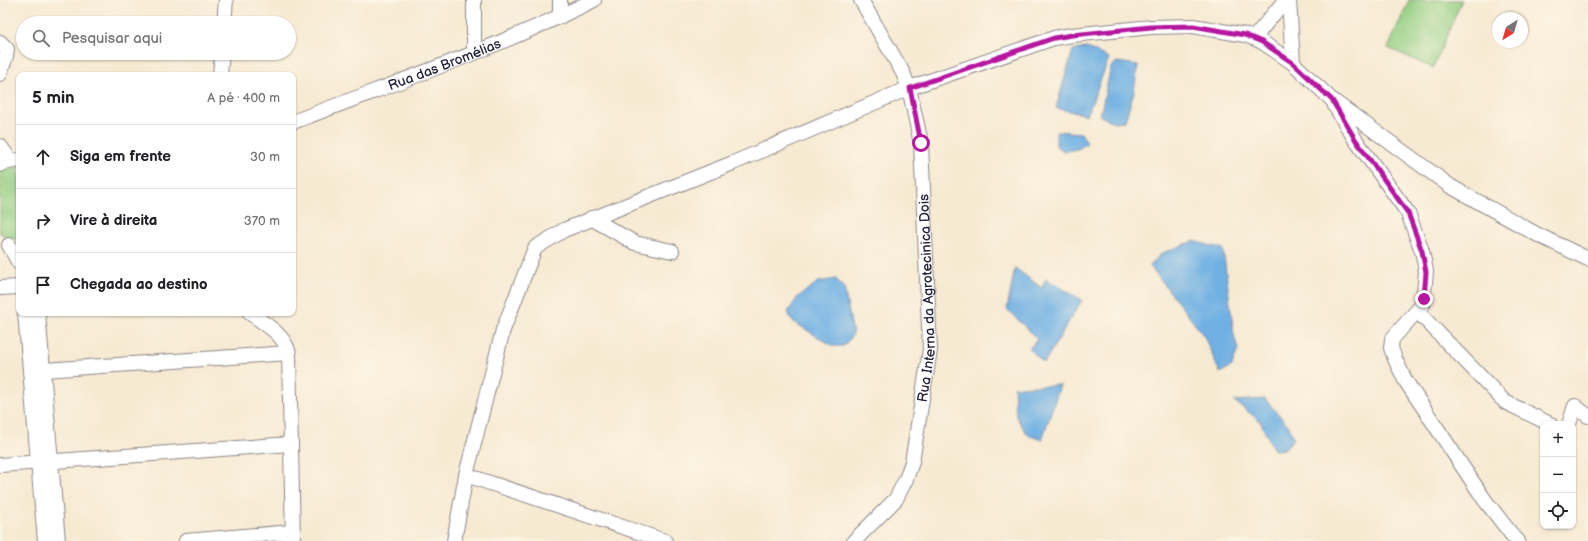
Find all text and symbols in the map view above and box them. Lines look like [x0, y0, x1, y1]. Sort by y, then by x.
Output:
north arrow [1492, 12, 1528, 48]
search box [16, 16, 296, 60]
icon: search [30, 27, 52, 49]
text: Pesquisar aqui [62, 29, 162, 48]
street label: Rua das Bromélias [386, 35, 504, 94]
text: 5 min [32, 88, 75, 108]
text: A pé · 400 m [207, 90, 280, 106]
route start [912, 134, 930, 152]
icon: ahead [32, 146, 54, 168]
text: Siga em frente [70, 147, 171, 166]
text: 30 m [250, 149, 280, 165]
street label: Rua Interna da Agrotecinica Dois [914, 194, 939, 403]
icon: right [32, 210, 54, 232]
text: Vire à direita [70, 211, 157, 230]
text: 370 m [244, 213, 280, 229]
icon: arrive [32, 274, 54, 296]
text: Chegada ao destino [70, 275, 208, 294]
route end [1415, 290, 1433, 308]
map controls [1540, 421, 1576, 529]
button: + [1540, 421, 1576, 457]
button: − [1540, 457, 1576, 493]
button: locate [1540, 493, 1576, 529]

